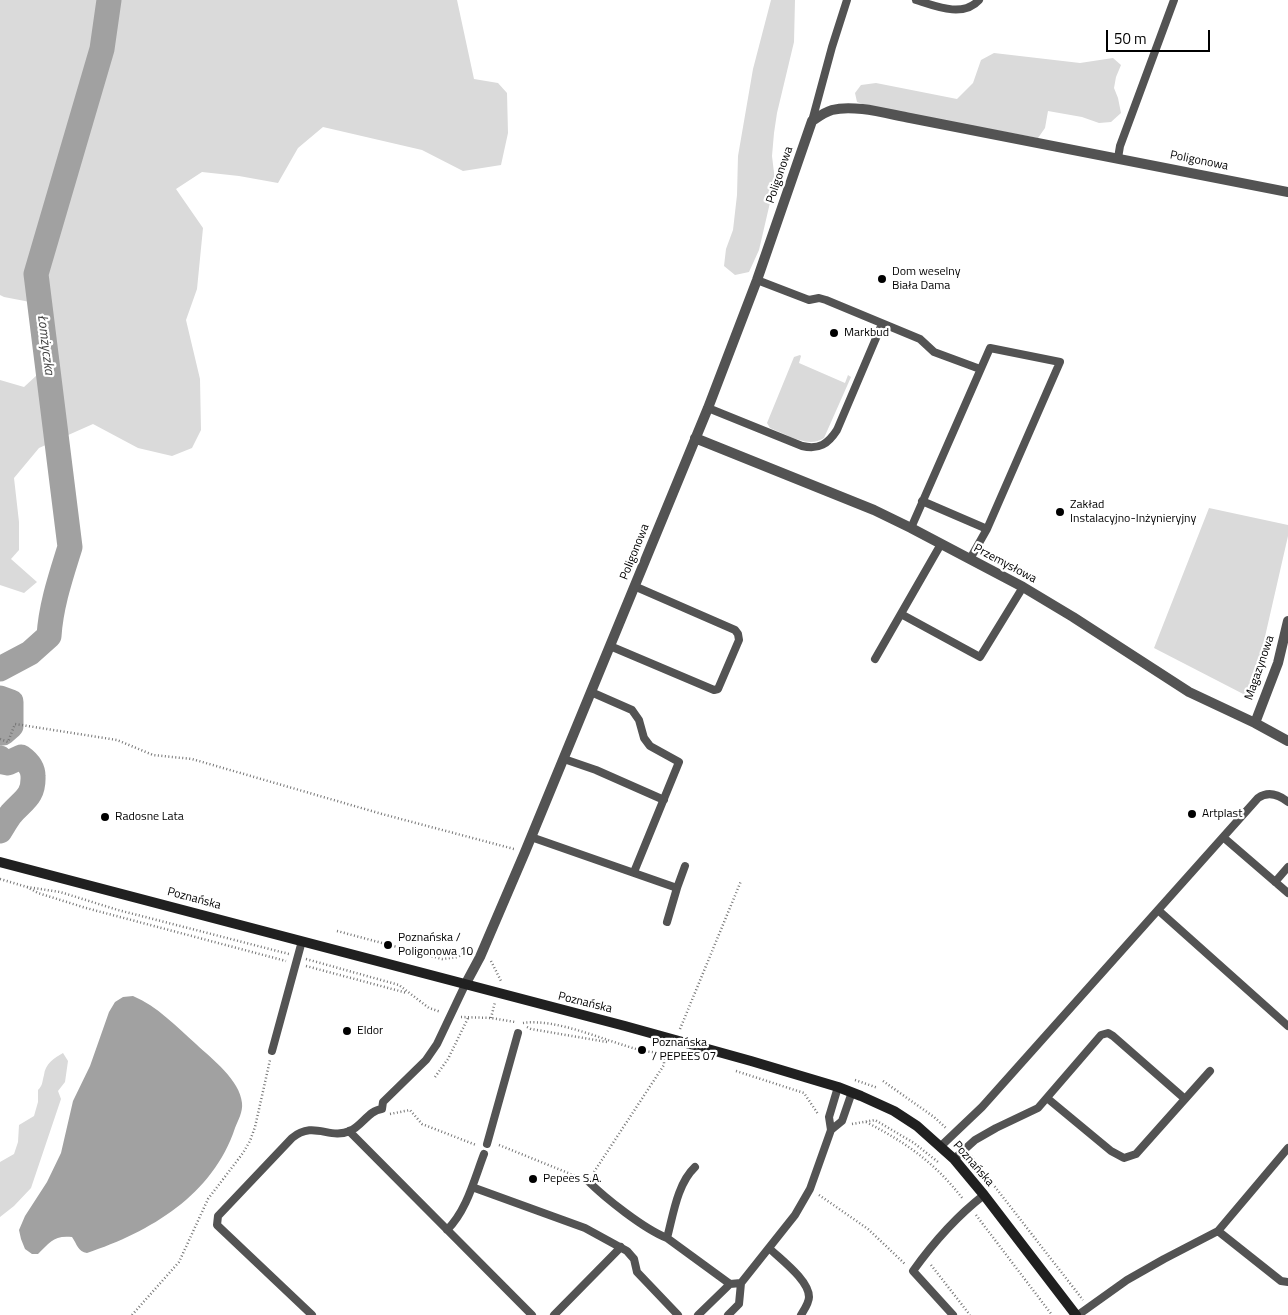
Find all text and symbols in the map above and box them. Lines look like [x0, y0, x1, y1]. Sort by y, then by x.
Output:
scale bar [1108, 20, 1212, 52]
text: 50 m [1114, 27, 1147, 50]
street label: Poligonowa [764, 145, 796, 205]
street label: Poligonowa [1169, 148, 1229, 174]
place label: Dom weselny Biała Dama [892, 265, 960, 293]
marker: Dom weselny Biała Dama [876, 273, 888, 285]
water label: Łomżyczka [33, 314, 57, 376]
place label: Markbud [844, 326, 889, 340]
marker: Markbud [828, 327, 840, 339]
place label: Zakład Instalacyjno-Inżynieryjny [1070, 498, 1196, 526]
marker: Zakład Instalacyjno-Inżynieryjny [1054, 506, 1066, 518]
street label: Poligonowa [617, 522, 653, 582]
street label: Przemysłowa [971, 541, 1039, 587]
street label: Magazynowa [1242, 634, 1278, 702]
place label: Artplast [1202, 807, 1242, 821]
marker: Artplast [1186, 808, 1198, 820]
place label: Radosne Lata [115, 810, 184, 824]
marker: Radosne Lata [99, 811, 111, 823]
street label: Poznańska [166, 885, 222, 913]
place label: Poznańska / Poligonowa 10 [398, 931, 473, 959]
marker: Poznańska / Poligonowa 10 [382, 939, 394, 951]
street label: Poznańska [557, 989, 613, 1017]
place label: Eldor [357, 1024, 383, 1038]
marker: Eldor [341, 1025, 353, 1037]
place label: Poznańska / PEPEES 07 [652, 1036, 716, 1064]
marker: Poznańska / PEPEES 07 [636, 1044, 648, 1056]
street label: Poznańska [950, 1139, 996, 1189]
place label: Pepees S.A. [543, 1172, 602, 1186]
marker: Pepees S.A. [527, 1173, 539, 1185]

